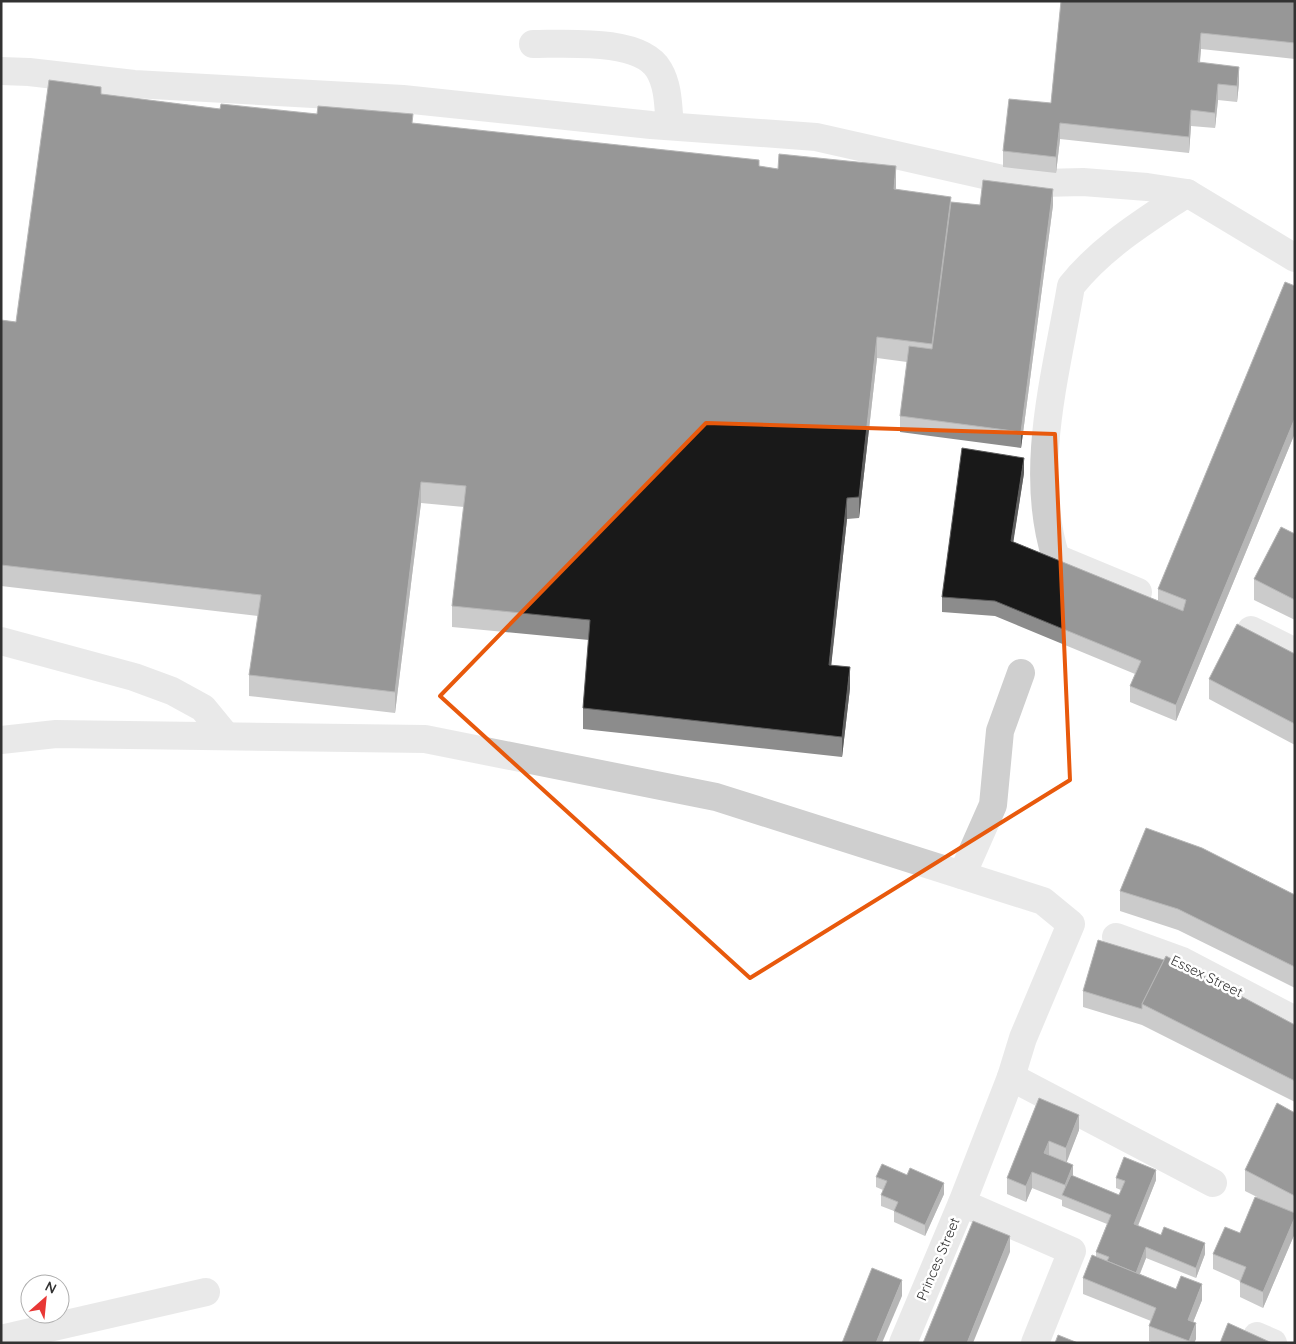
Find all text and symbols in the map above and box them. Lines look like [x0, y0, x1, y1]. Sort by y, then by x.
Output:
street label: Essex Street [1168, 951, 1246, 1001]
street label: Princes Street [912, 1214, 964, 1303]
north arrow [20, 1274, 70, 1324]
text: N [42, 1277, 60, 1298]

